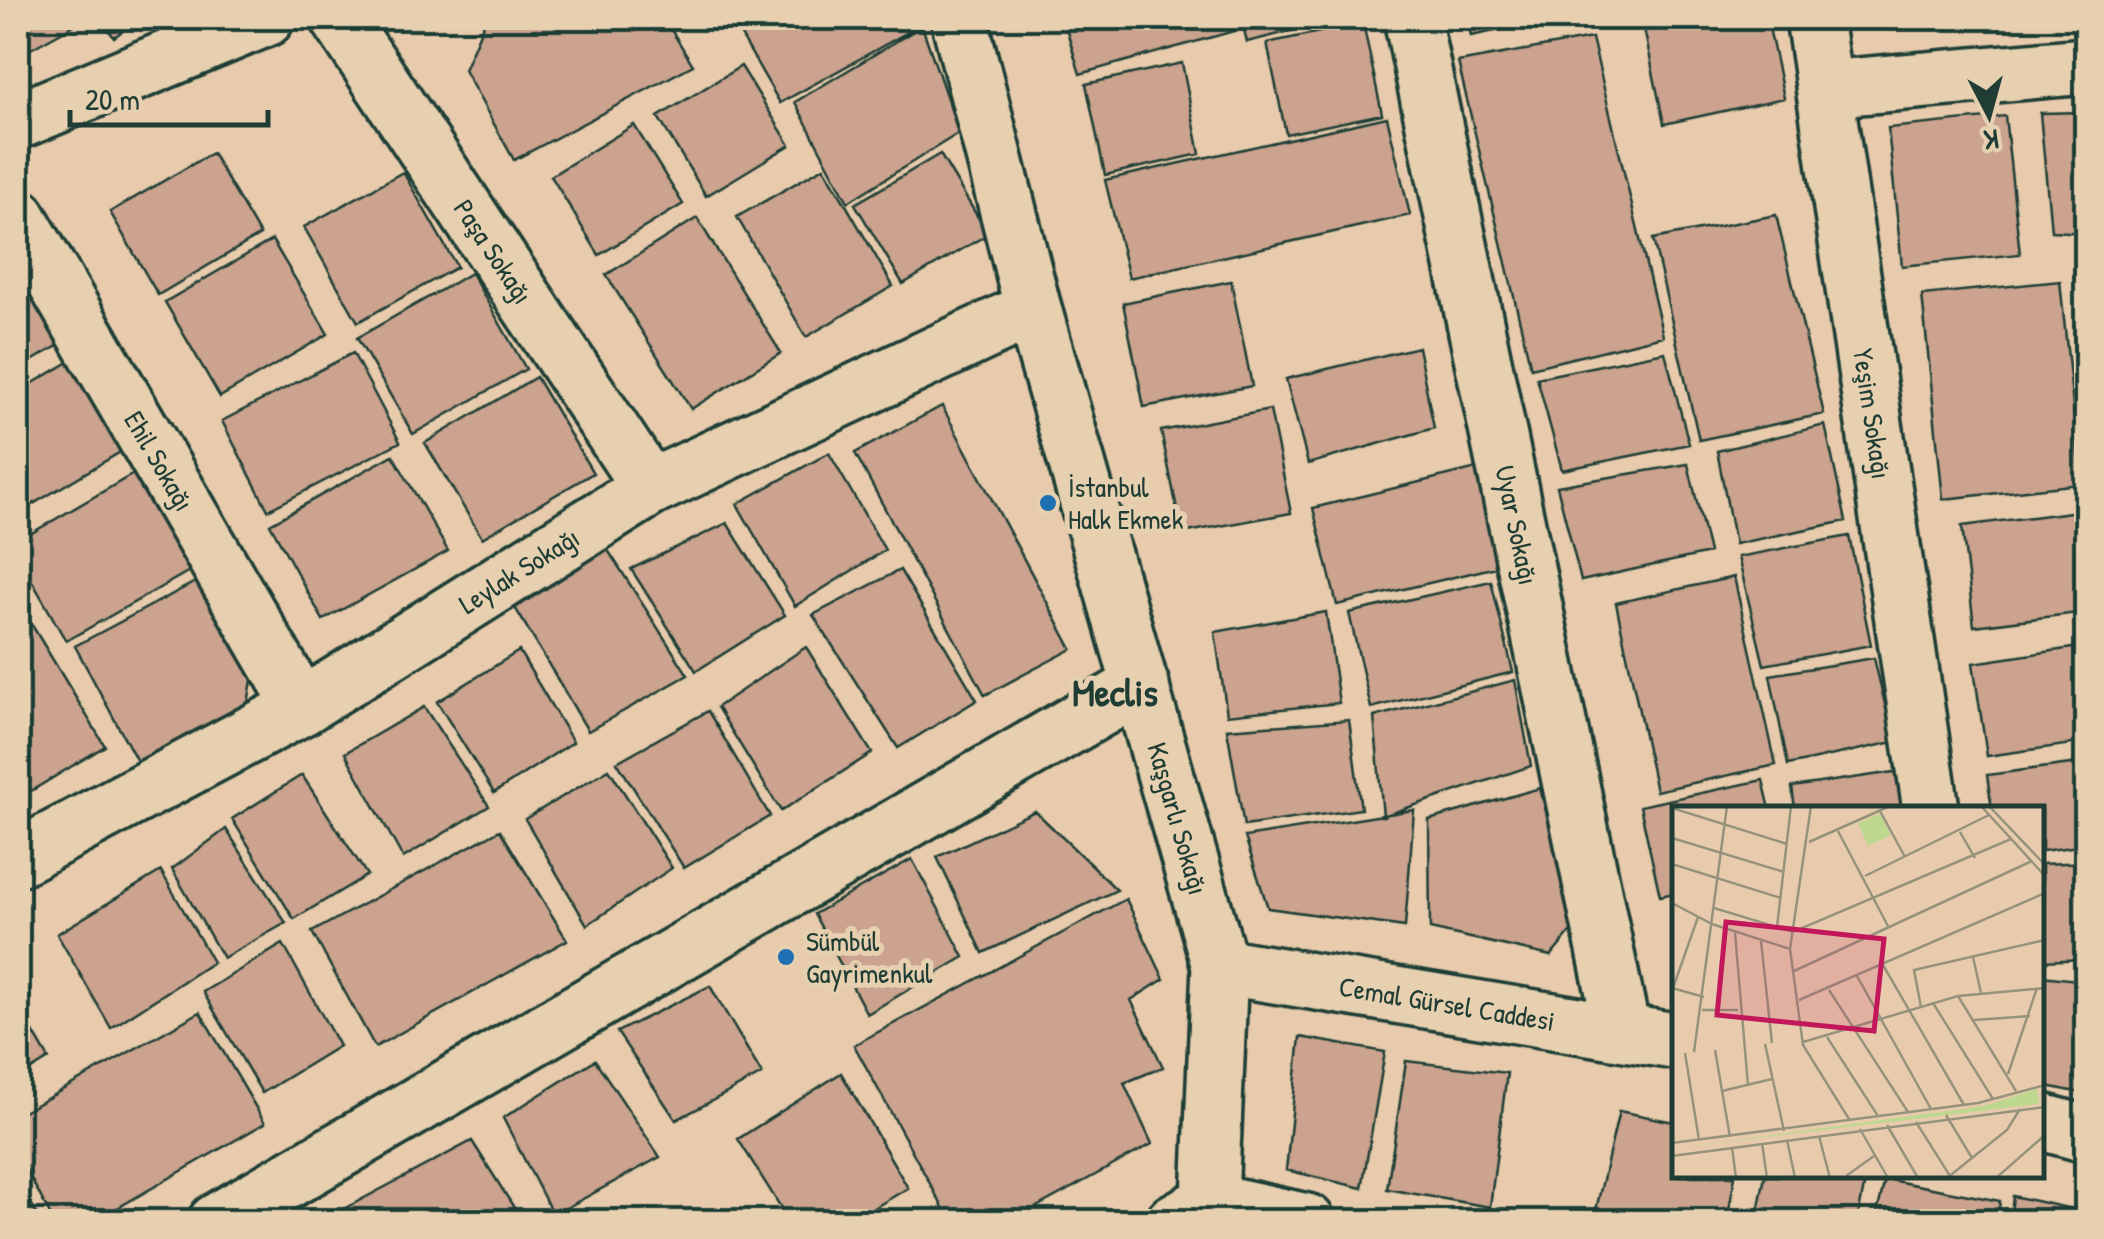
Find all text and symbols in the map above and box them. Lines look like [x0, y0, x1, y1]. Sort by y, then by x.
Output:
scale bar [70, 65, 268, 127]
north arrow [1939, 65, 2039, 165]
text: 20 m [85, 79, 140, 119]
text: K [1982, 120, 2001, 160]
street label: Paşa Sokağı [445, 192, 542, 311]
street label: Yeşim Sokağı [1844, 346, 1901, 482]
street label: Ehil Sokağı [115, 404, 203, 518]
street label: Uyar Sokağı [1486, 462, 1548, 588]
place label: İstanbul Halk Ekmek [1068, 468, 1184, 538]
marker: İstanbul Halk Ekmek [1037, 492, 1059, 514]
street label: Leylak Sokağı [452, 518, 586, 623]
district label: Meclis [1072, 666, 1158, 718]
street label: Kaşgarlı Sokağı [1138, 738, 1218, 899]
inset map [1672, 806, 2044, 1179]
place label: Sümbül Gayrimenkul [806, 922, 933, 992]
marker: Sümbül Gayrimenkul [775, 946, 797, 968]
street label: Cemal Gürsel Caddesi [1336, 967, 1558, 1040]

